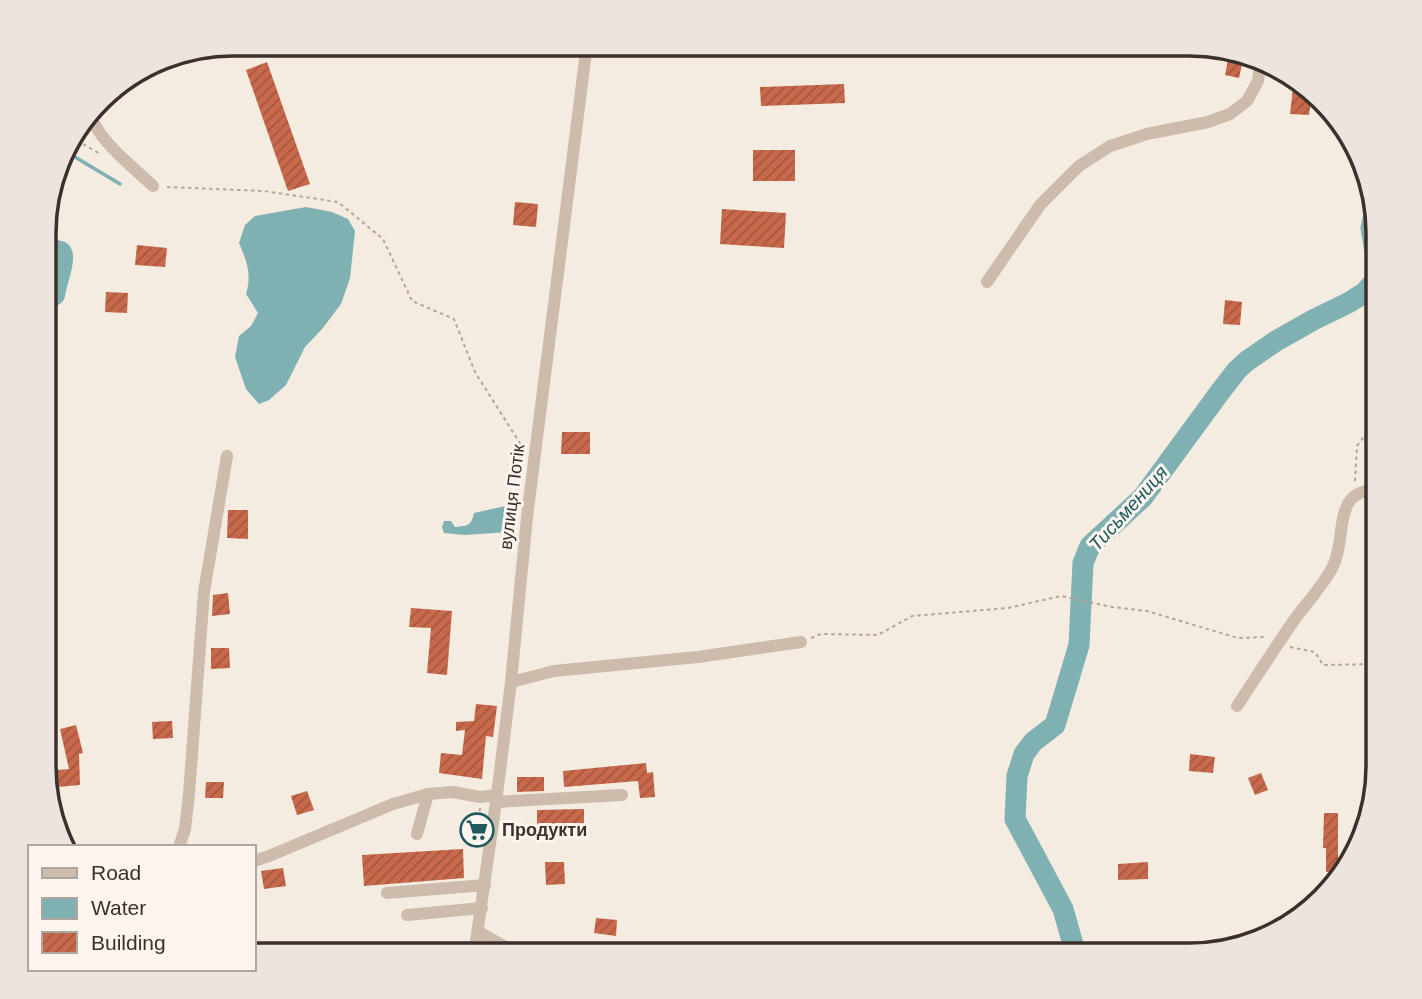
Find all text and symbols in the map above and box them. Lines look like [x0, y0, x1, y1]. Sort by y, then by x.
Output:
street label: вулиця Потік [496, 443, 528, 551]
water label: Тисьмениця [1085, 462, 1172, 555]
supermarket icon: Продукти [458, 811, 496, 849]
place label: Продукти [502, 820, 587, 840]
legend [28, 845, 256, 971]
text: Road [91, 861, 141, 884]
text: Water [91, 896, 146, 919]
text: Building [91, 931, 166, 954]

